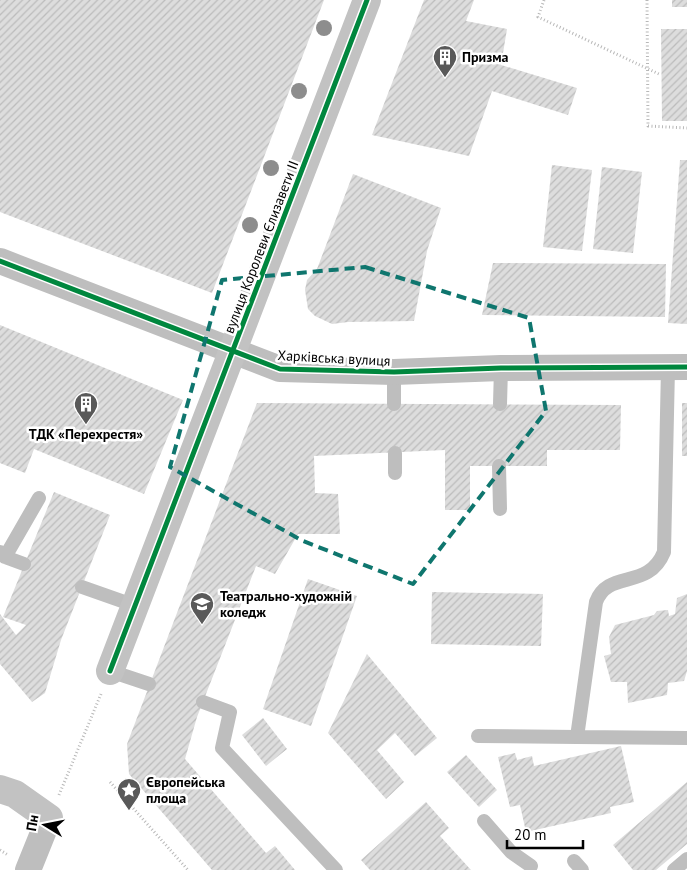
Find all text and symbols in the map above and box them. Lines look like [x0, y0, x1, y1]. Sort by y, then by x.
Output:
building icon: Призма [432, 44, 458, 78]
place label: Призма [462, 48, 509, 66]
street label: вулиця Королеви Єлизавети ІІ [220, 158, 302, 336]
street label: Харківська вулиця [277, 346, 391, 370]
building icon: ТДК «Перехрестя» [73, 391, 99, 425]
place label: ТДК «Перехрестя» [29, 425, 143, 443]
place label: Театрально-художній коледж [220, 587, 352, 621]
school or university icon: Театрально-художній коледж [189, 591, 215, 625]
place label: Європейська площа [146, 773, 225, 807]
place icon: Європейська площа [116, 777, 142, 811]
north arrow [20, 800, 70, 850]
text: Пн [22, 813, 42, 832]
scale bar [507, 818, 583, 850]
text: 20 m [514, 825, 547, 844]

